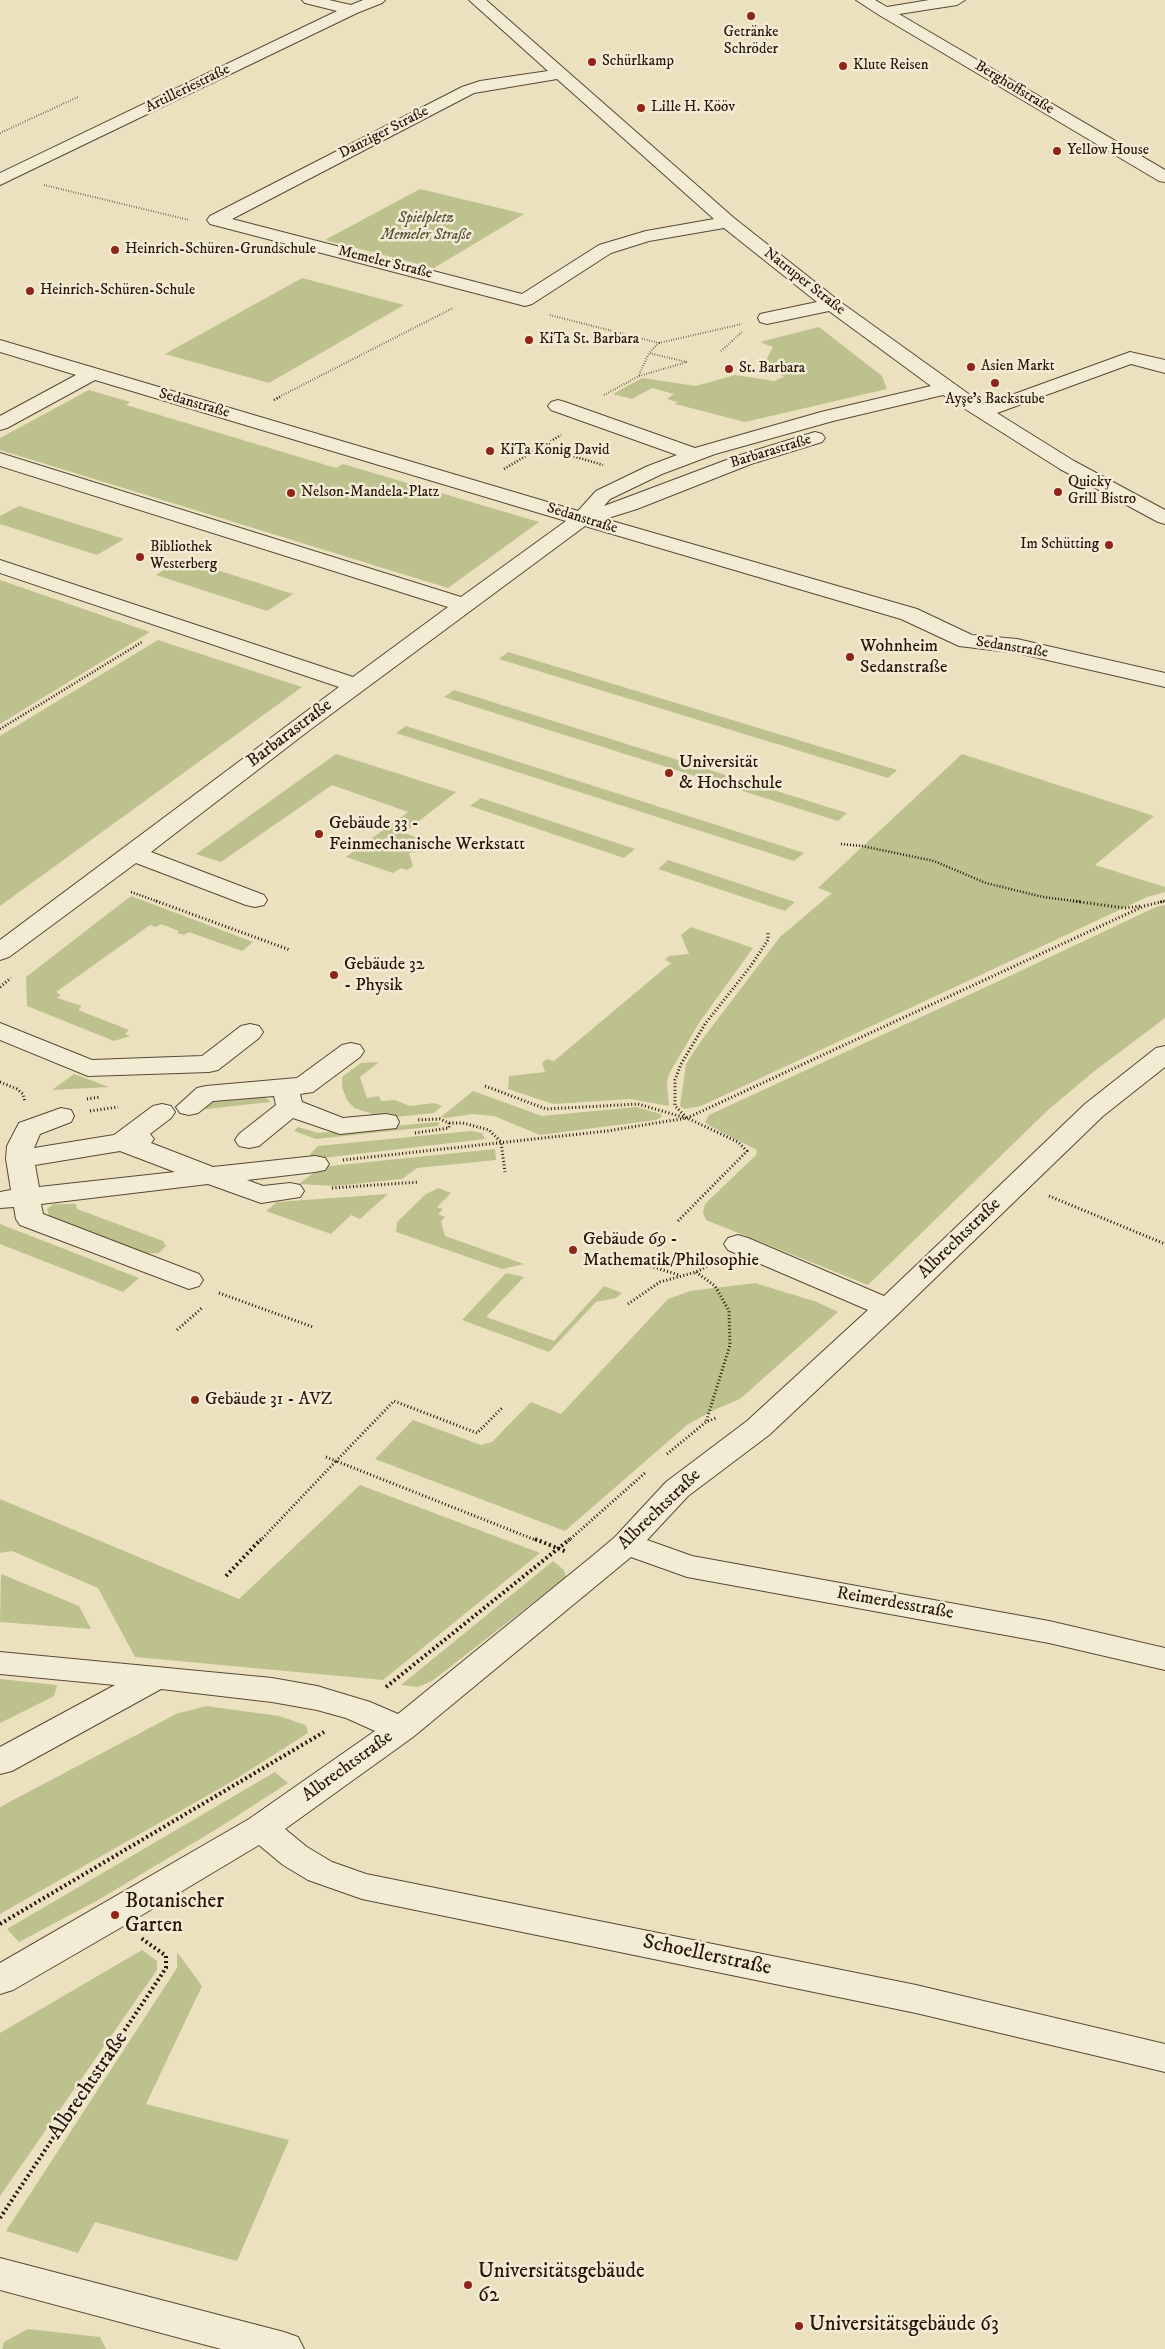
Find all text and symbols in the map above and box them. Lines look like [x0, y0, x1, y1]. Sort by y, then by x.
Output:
marker: Getränke Schröder [745, 10, 757, 22]
place label: Getränke Schröder [724, 24, 778, 59]
place label: Schürlkamp [602, 53, 674, 71]
marker: Schürlkamp [586, 56, 598, 68]
place label: Klute Reisen [853, 57, 929, 75]
street label: Berghoffstraße [971, 57, 1057, 119]
marker: Klute Reisen [837, 60, 849, 72]
street label: Artilleriestraße [143, 61, 233, 117]
place label: Lille H. Kööv [651, 99, 735, 117]
marker: Lille H. Kööv [635, 102, 647, 114]
street label: Danziger Straße [336, 103, 432, 163]
place label: Yellow House [1067, 142, 1149, 160]
marker: Yellow House [1051, 145, 1063, 157]
park label: Spielpletz Memeler Straße [381, 210, 471, 245]
place label: Heinrich-Schüren-Grundschule [125, 241, 316, 259]
street label: Memeler Straße [336, 243, 434, 283]
marker: Heinrich-Schüren-Grundschule [109, 244, 121, 256]
street label: Natruper Straße [760, 245, 848, 319]
place label: Heinrich-Schüren-Schule [40, 282, 195, 300]
marker: Heinrich-Schüren-Schule [24, 285, 36, 297]
place label: KiTa St. Barbara [539, 331, 639, 349]
marker: KiTa St. Barbara [523, 334, 535, 346]
place label: Asien Markt [981, 358, 1054, 376]
place label: St. Barbara [739, 360, 805, 378]
marker: Asien Markt [965, 361, 977, 373]
marker: St. Barbara [723, 363, 735, 375]
marker: Ayşe's Backstube [989, 377, 1001, 389]
street label: Sedanstraße [157, 385, 231, 423]
place label: Ayşe's Backstube [945, 391, 1045, 409]
street label: Barbarastraße [728, 431, 814, 473]
place label: KiTa König David [500, 442, 609, 460]
marker: KiTa König David [484, 445, 496, 457]
place label: Quicky Grill Bistro [1068, 474, 1136, 509]
place label: Nelson-Mandela-Platz [301, 484, 439, 502]
marker: Quicky Grill Bistro [1052, 486, 1064, 498]
marker: Nelson-Mandela-Platz [285, 487, 297, 499]
street label: Sedanstraße [545, 500, 619, 538]
place label: Im Schütting [1020, 536, 1099, 554]
place label: Bibliothek Westerberg [150, 539, 217, 574]
marker: Im Schütting [1103, 539, 1115, 551]
marker: Bibliothek Westerberg [134, 551, 146, 563]
street label: Sedanstraße [975, 633, 1049, 663]
place label: Wohnheim Sedanstraße [860, 636, 947, 679]
marker: Wohnheim Sedanstraße [844, 651, 856, 663]
street label: Barbarastraße [243, 695, 337, 773]
place label: Universität & Hochschule [679, 752, 782, 794]
marker: Universität & Hochschule [663, 767, 675, 779]
place label: Gebäude 33 - Feinmechanische Werkstatt [329, 813, 525, 856]
marker: Gebäude 33 - Feinmechanische Werkstatt [313, 828, 325, 840]
place label: Gebäude 32 - Physik [344, 954, 425, 996]
marker: Gebäude 32 - Physik [328, 969, 340, 981]
street label: Albrechtstraße [914, 1194, 1006, 1284]
place label: Gebäude 69 - Mathematik/Philosophie [583, 1229, 759, 1272]
marker: Gebäude 69 - Mathematik/Philosophie [567, 1244, 579, 1256]
place label: Gebäude 31 - AVZ [205, 1389, 332, 1411]
marker: Gebäude 31 - AVZ [189, 1394, 201, 1406]
street label: Albrechtstraße [614, 1465, 706, 1555]
street label: Reimerdesstraße [835, 1583, 955, 1625]
street label: Albrechtstraße [298, 1727, 398, 1807]
place label: Botanischer Garten [125, 1890, 224, 1940]
marker: Botanischer Garten [109, 1909, 121, 1921]
street label: Schoellerstraße [640, 1930, 774, 1982]
street label: Albrechtstraße [44, 2027, 134, 2145]
place label: Universitätsgebäude 62 [478, 2260, 645, 2310]
marker: Universitätsgebäude 62 [462, 2279, 474, 2291]
place label: Universitätsgebäude 63 [809, 2313, 999, 2339]
marker: Universitätsgebäude 63 [793, 2320, 805, 2332]

